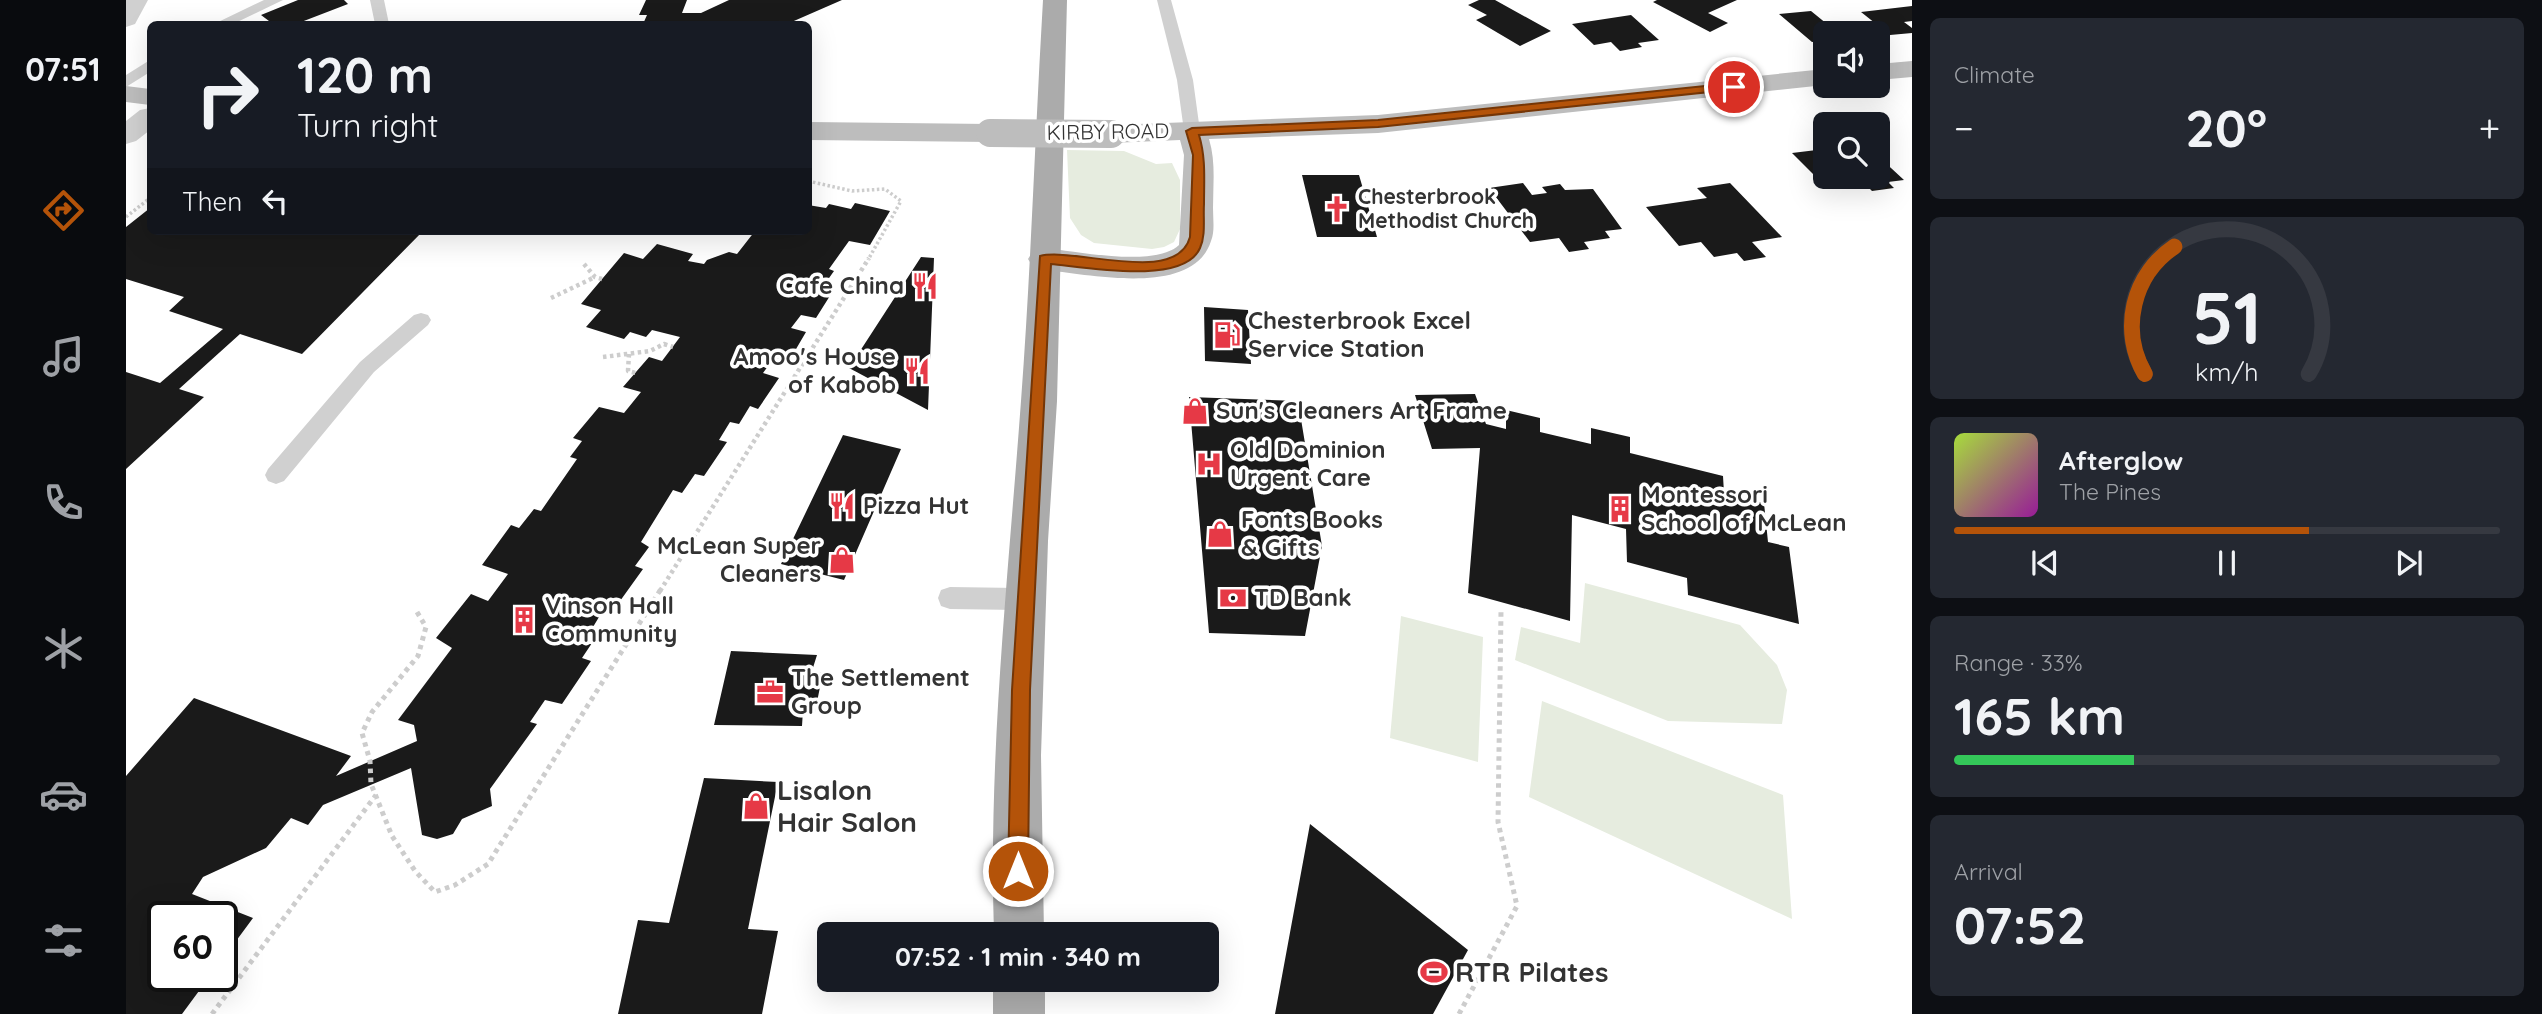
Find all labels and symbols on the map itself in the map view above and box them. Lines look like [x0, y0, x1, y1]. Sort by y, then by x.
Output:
pin [1704, 57, 1764, 117]
street label: KIRBY ROAD [1046, 117, 1170, 145]
place label: Chesterbrook Methodist Church [1358, 183, 1534, 233]
church icon: Chesterbrook Methodist Church [1322, 194, 1352, 224]
place label: Cafe China [779, 270, 904, 300]
restaurant icon: Cafe China [910, 271, 940, 301]
place label: Chesterbrook Excel Service Station [1248, 305, 1471, 363]
fuel station icon: Chesterbrook Excel Service Station [1212, 320, 1242, 350]
place label: Amoo's House of Kabob [733, 341, 896, 399]
restaurant icon: Amoo's House of Kabob [902, 356, 932, 386]
place label: Sun's Cleaners Art Frame [1216, 395, 1507, 425]
shop icon: Sun's Cleaners Art Frame [1180, 396, 1210, 426]
place label: Old Dominion Urgent Care [1230, 434, 1386, 492]
hospital icon: Old Dominion Urgent Care [1194, 449, 1224, 479]
place label: Montessori School of McLean [1641, 479, 1846, 537]
place label: Pizza Hut [863, 490, 969, 520]
restaurant icon: Pizza Hut [827, 491, 857, 521]
building icon: Montessori School of McLean [1605, 494, 1635, 524]
place label: Fonts Books & Gifts [1241, 504, 1383, 562]
shop icon: Fonts Books & Gifts [1205, 519, 1235, 549]
place label: McLean Super Cleaners [657, 530, 821, 588]
shop icon: McLean Super Cleaners [827, 545, 857, 575]
place label: TD Bank [1254, 582, 1352, 612]
bank icon: TD Bank [1218, 583, 1248, 613]
place label: Vinson Hall Community [545, 590, 677, 648]
building icon: Vinson Hall Community [509, 605, 539, 635]
place label: The Settlement Group [791, 662, 970, 720]
office icon: The Settlement Group [755, 677, 785, 707]
place label: Lisalon Hair Salon [777, 772, 917, 839]
shop icon: Lisalon Hair Salon [741, 791, 771, 821]
position arrow [981, 834, 1055, 908]
speed limit sign: 60 [147, 901, 238, 992]
place label: RTR Pilates [1455, 954, 1608, 989]
sports icon: RTR Pilates [1419, 957, 1449, 987]

